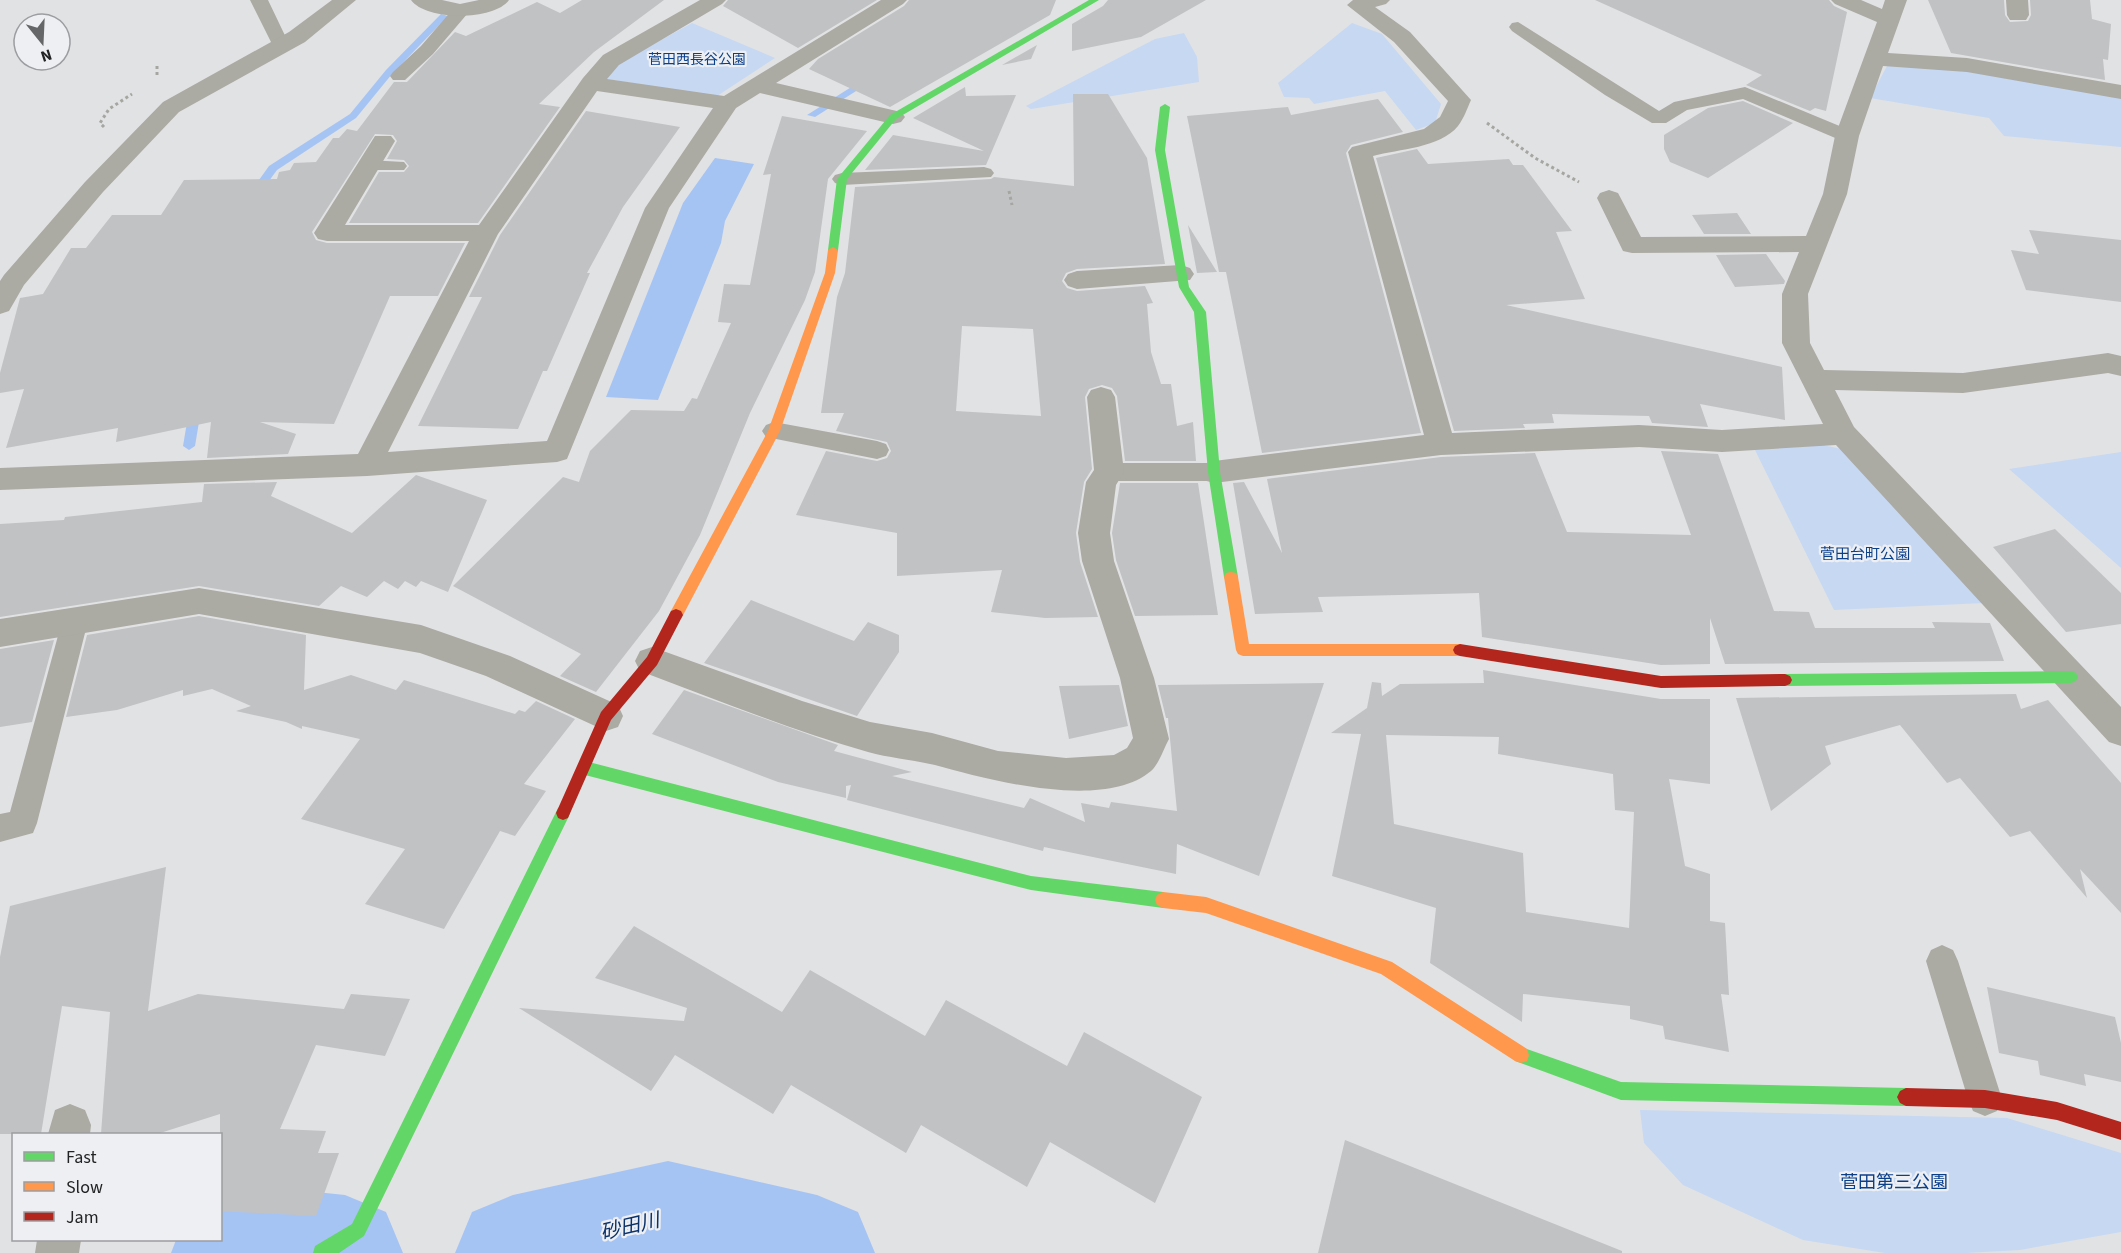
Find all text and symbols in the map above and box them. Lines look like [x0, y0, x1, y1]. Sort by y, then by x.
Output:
north arrow [12, 12, 72, 72]
text: N [38, 43, 55, 67]
park label: 菅田西長谷公園 [648, 50, 746, 70]
park label: 菅田台町公園 [1820, 544, 1910, 565]
legend [12, 1133, 222, 1241]
text: Fast [66, 1145, 97, 1170]
park label: 菅田第三公園 [1840, 1170, 1948, 1195]
text: Slow [66, 1175, 103, 1200]
text: Jam [66, 1205, 99, 1230]
water label: 砂田川 [598, 1206, 664, 1247]

